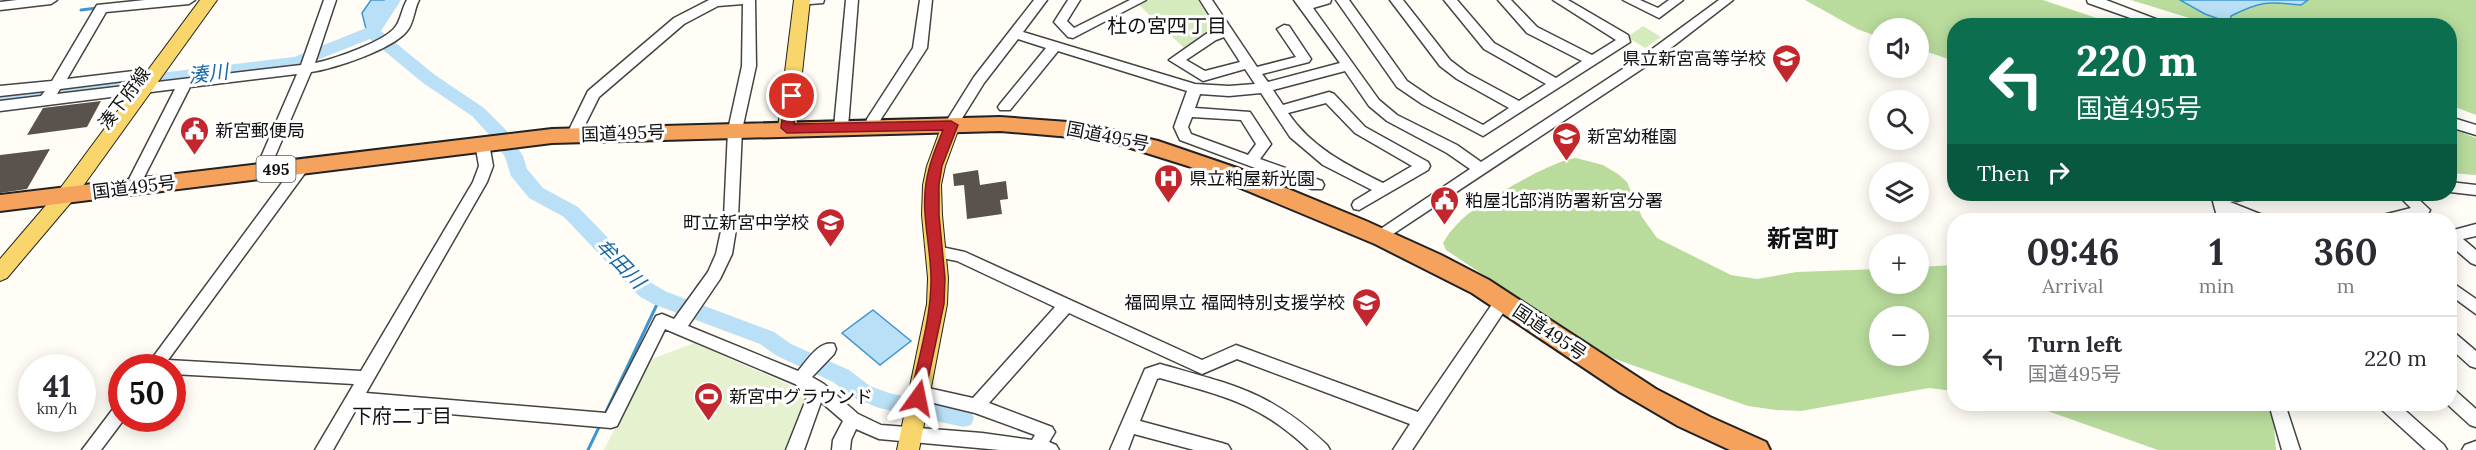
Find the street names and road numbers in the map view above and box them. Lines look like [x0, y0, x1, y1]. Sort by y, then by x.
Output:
street label: 湊下府線 [93, 62, 155, 134]
street label: 国道495号 [1065, 117, 1151, 155]
street label: 国道495号 [581, 120, 665, 146]
road number: 495 [256, 156, 296, 182]
street label: 国道495号 [91, 170, 177, 204]
street label: 国道495号 [1509, 299, 1591, 365]

